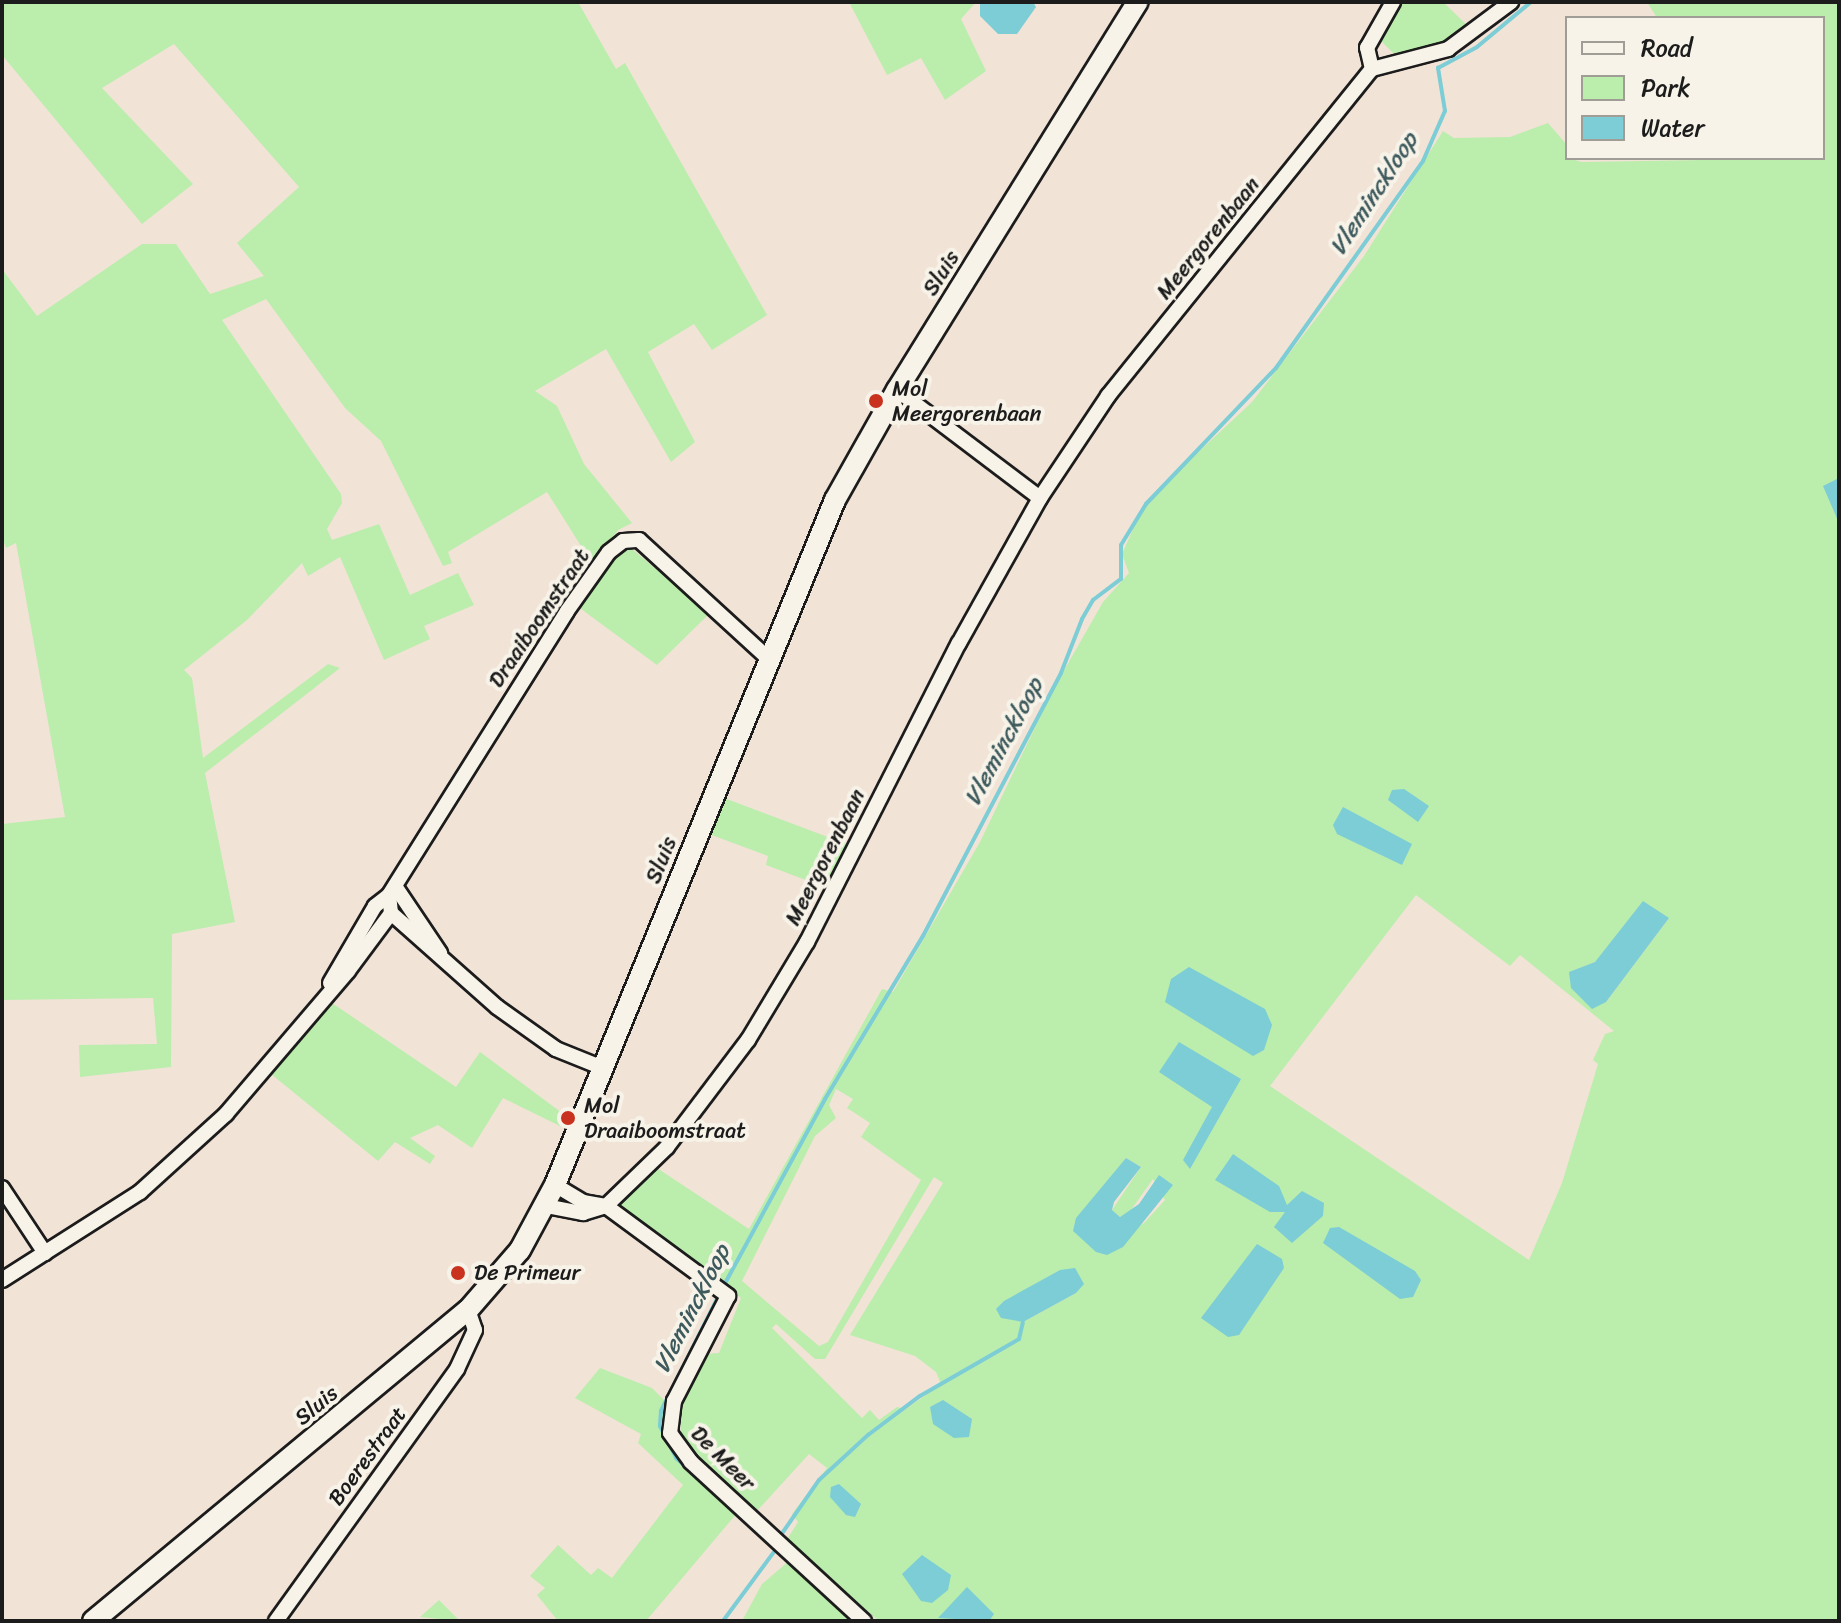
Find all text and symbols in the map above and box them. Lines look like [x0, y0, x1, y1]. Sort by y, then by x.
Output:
legend [1565, 16, 1825, 160]
text: Road [1641, 27, 1692, 69]
text: Park [1641, 67, 1690, 109]
text: Water [1641, 107, 1704, 149]
water label: Vleminckloop [1324, 128, 1424, 260]
street label: Meergorenbaan [1151, 172, 1265, 304]
street label: Sluis [917, 246, 965, 300]
place label: Mol Meergorenbaan [892, 375, 1042, 426]
marker: Mol Meergorenbaan [867, 392, 885, 410]
street label: Draaiboomstraat [483, 544, 595, 692]
water label: Vleminckloop [958, 674, 1050, 810]
street label: Meergorenbaan [779, 784, 871, 930]
street label: Sluis [640, 833, 682, 887]
place label: Mol Draaiboomstraat [584, 1092, 746, 1144]
marker: Mol Draaiboomstraat [559, 1109, 577, 1127]
water label: Vleminckloop [647, 1240, 737, 1378]
place label: De Primeur [474, 1260, 582, 1286]
marker: De Primeur [449, 1264, 467, 1282]
street label: Sluis [289, 1379, 343, 1431]
street label: Boerestraat [322, 1401, 412, 1511]
street label: De Meer [685, 1420, 761, 1496]

